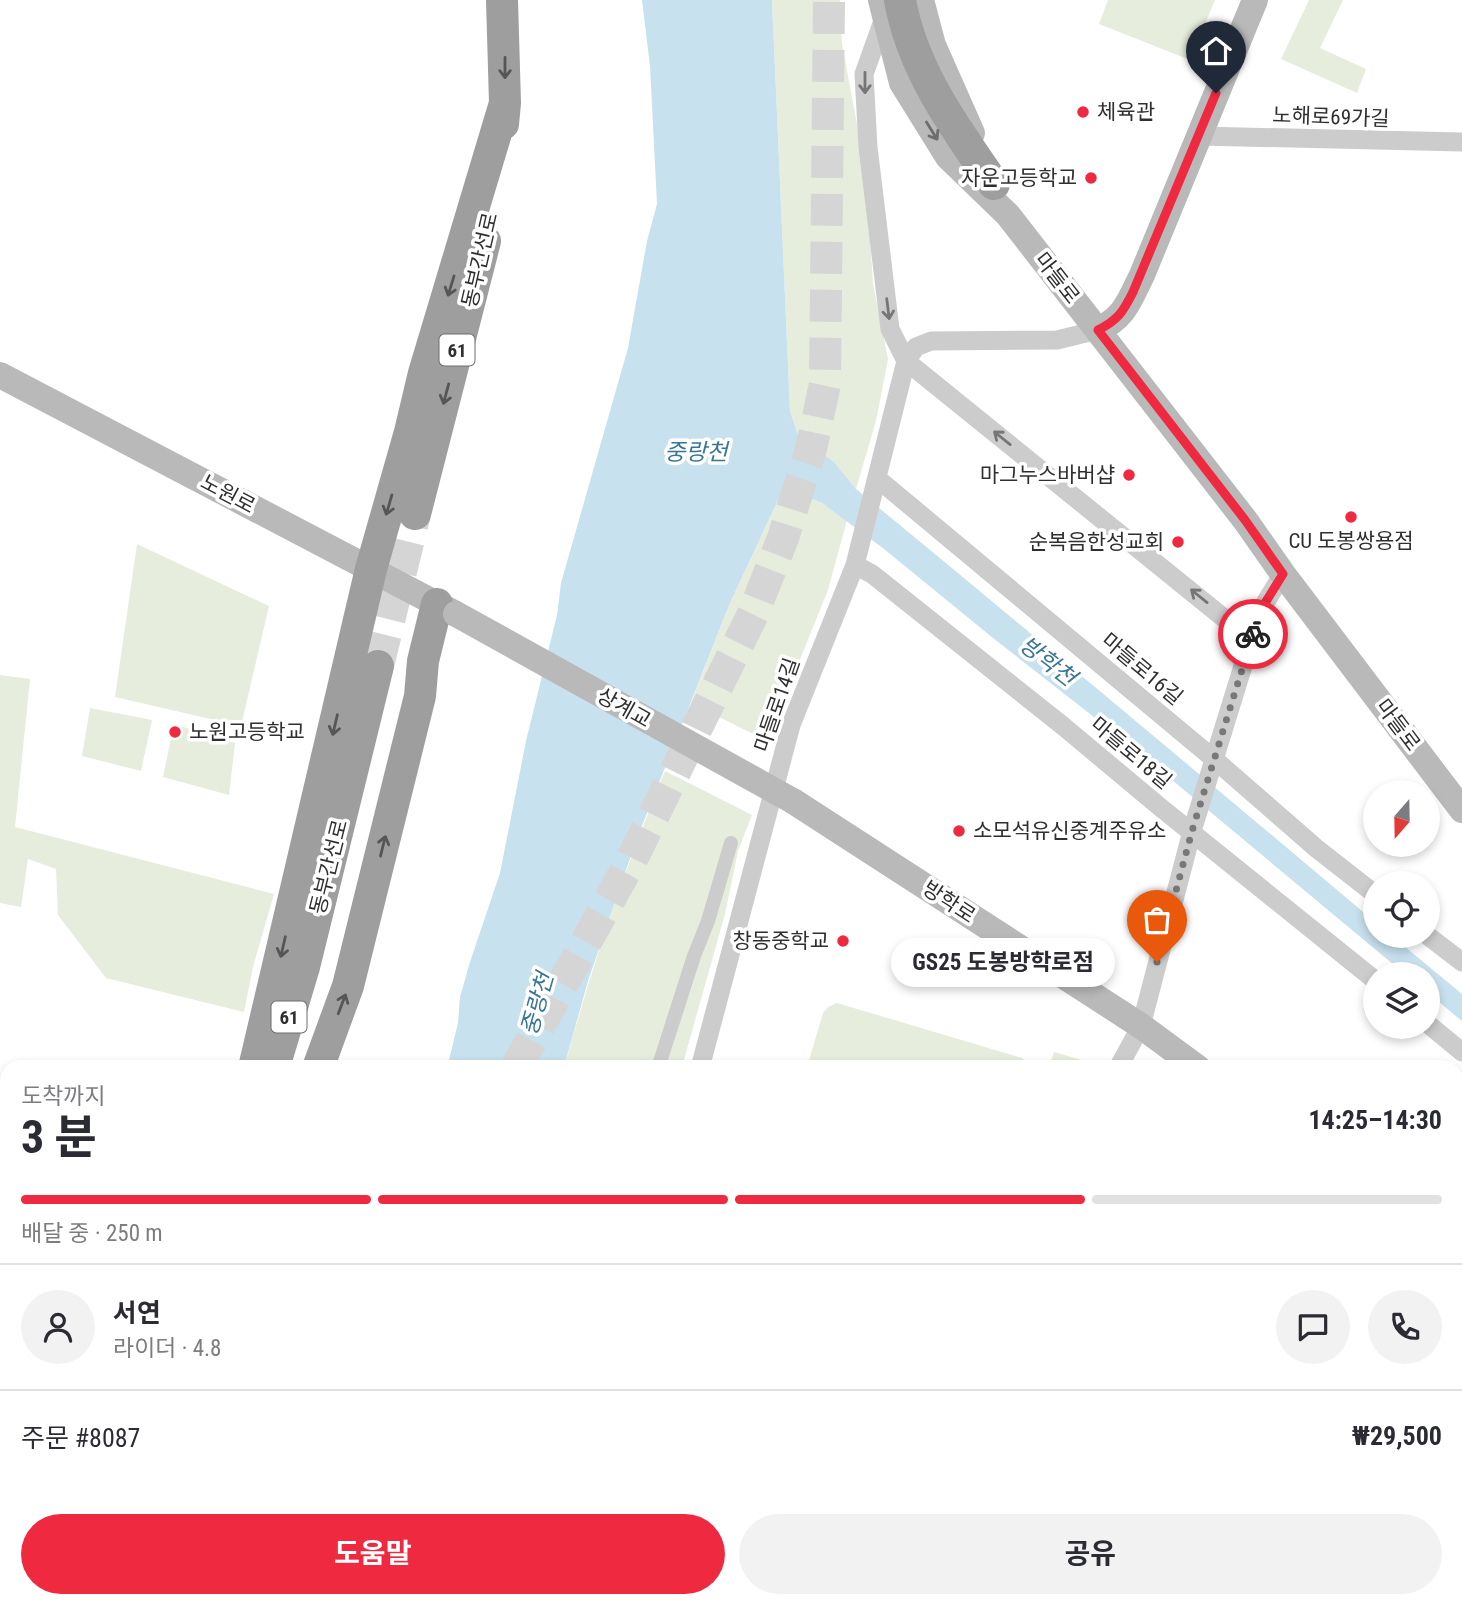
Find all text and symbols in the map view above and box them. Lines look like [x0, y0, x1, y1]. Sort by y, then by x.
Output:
pin [1186, 21, 1246, 93]
icon: home [1197, 32, 1235, 70]
one-way arrow [498, 56, 512, 79]
one-way arrow [858, 71, 872, 94]
place label: 체육관 [1097, 100, 1155, 124]
street label: 노해로69가길 [1272, 103, 1390, 131]
marker: 체육관 [1075, 104, 1091, 120]
one-way arrow [925, 120, 939, 140]
place label: 자운고등학교 [961, 166, 1077, 190]
marker: 자운고등학교 [1083, 170, 1099, 186]
street label: 동부간선로 [457, 210, 503, 310]
street label: 마들로 [1030, 248, 1084, 308]
one-way arrow [443, 274, 456, 296]
one-way arrow [881, 297, 894, 320]
road number: 61 [440, 334, 475, 366]
one-way arrow [439, 382, 452, 405]
one-way arrow [993, 431, 1012, 446]
water label: 중랑천 [664, 439, 731, 466]
place label: 마그누스바버샵 [980, 463, 1115, 487]
marker: 마그누스바버샵 [1121, 467, 1137, 483]
street label: 노원로 [197, 470, 259, 518]
one-way arrow [382, 493, 395, 515]
marker: CU 도봉쌍용점 [1343, 509, 1359, 525]
place label: CU 도봉쌍용점 [1288, 529, 1414, 553]
place label: 순복음한성교회 [1029, 530, 1164, 554]
marker: 순복음한성교회 [1170, 534, 1186, 550]
one-way arrow [1190, 588, 1208, 603]
courier [1218, 599, 1288, 669]
icon: bike [1234, 615, 1272, 653]
street label: 마들로16길 [1097, 628, 1187, 710]
water label: 방학천 [1014, 631, 1083, 693]
street label: 마들로14길 [750, 655, 804, 755]
street label: 상계교 [593, 683, 655, 733]
street label: 마들로 [1371, 695, 1425, 755]
street label: 마들로18길 [1086, 712, 1176, 794]
one-way arrow [327, 713, 341, 736]
place label: 노원고등학교 [189, 720, 305, 744]
marker: 노원고등학교 [167, 724, 183, 740]
north arrow [1363, 780, 1440, 858]
map controls [1363, 780, 1440, 1039]
street label: 동부간선로 [306, 817, 352, 917]
place label: 소모석유신중계주유소 [973, 819, 1166, 843]
marker: 소모석유신중계주유소 [951, 823, 967, 839]
one-way arrow [377, 835, 390, 858]
button: locate [1363, 871, 1440, 948]
street label: 방학로 [918, 876, 980, 928]
pin [1127, 890, 1187, 962]
icon: bag [1138, 901, 1176, 939]
place label: 창동중학교 [732, 929, 829, 953]
marker: 창동중학교 [835, 933, 851, 949]
one-way arrow [276, 935, 289, 958]
callout: GS25 도봉방학로점 [891, 937, 1115, 986]
text: GS25 도봉방학로점 [912, 949, 1094, 976]
button: layers [1363, 962, 1440, 1039]
water label: 중랑천 [516, 967, 560, 1038]
one-way arrow [337, 993, 349, 1015]
road number: 61 [272, 1001, 306, 1032]
text: 도착까지 [21, 1083, 106, 1110]
text: 14:25–14:30 [1308, 1105, 1442, 1135]
text: 3 분 [21, 1110, 97, 1164]
text: 배달 중 · 250 m [21, 1220, 163, 1247]
button: person [21, 1290, 95, 1364]
button: chat [1276, 1290, 1350, 1364]
button: phone [1368, 1290, 1442, 1364]
text: 서연 [113, 1298, 161, 1328]
text: 라이더 · 4.8 [113, 1335, 221, 1362]
text: ₩29,500 [1352, 1421, 1442, 1451]
text: 주문 #8087 [21, 1423, 140, 1453]
button: 도움말 [21, 1514, 725, 1594]
button: 공유 [739, 1514, 1442, 1594]

